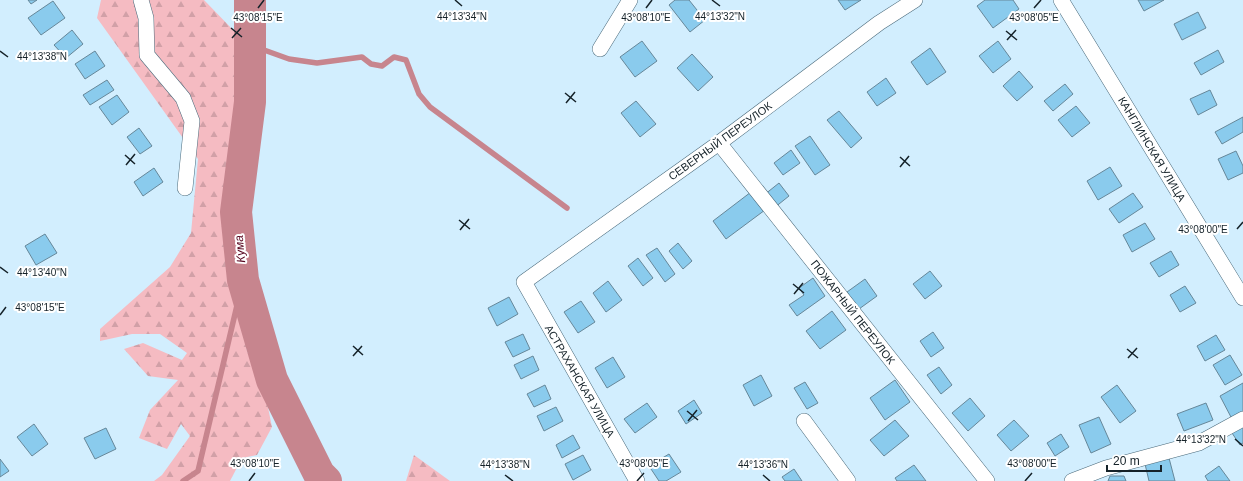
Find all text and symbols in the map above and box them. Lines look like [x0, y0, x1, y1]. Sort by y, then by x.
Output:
text: 44°13'34"N [437, 11, 487, 22]
text: 44°13'32"N [695, 11, 745, 22]
text: 43°08'15"E [233, 12, 283, 23]
text: 43°08'10"E [621, 12, 671, 23]
text: 43°08'05"E [1009, 12, 1059, 23]
text: 44°13'38"N [17, 51, 67, 62]
street label: КАНГЛИНСКАЯ УЛИЦА [1116, 94, 1188, 204]
street label: СЕВЕРНЫЙ ПЕРЕУЛОК [666, 99, 774, 182]
text: 43°08'00"E [1178, 224, 1228, 235]
water label: Кума [232, 234, 248, 263]
street label: ПОЖАРНЫЙ ПЕРЕУЛОК [809, 258, 898, 367]
text: 44°13'40"N [17, 267, 67, 278]
text: 43°08'15"E [15, 302, 65, 313]
street label: АСТРАХАНСКАЯ УЛИЦА [543, 323, 617, 440]
text: 44°13'32"N [1176, 434, 1226, 445]
scale bar [1107, 447, 1161, 473]
text: 20 m [1113, 454, 1140, 468]
text: 43°08'10"E [230, 458, 280, 469]
text: 43°08'05"E [619, 458, 669, 469]
text: 43°08'00"E [1007, 458, 1057, 469]
text: 44°13'38"N [480, 459, 530, 470]
text: 44°13'36"N [738, 459, 788, 470]

